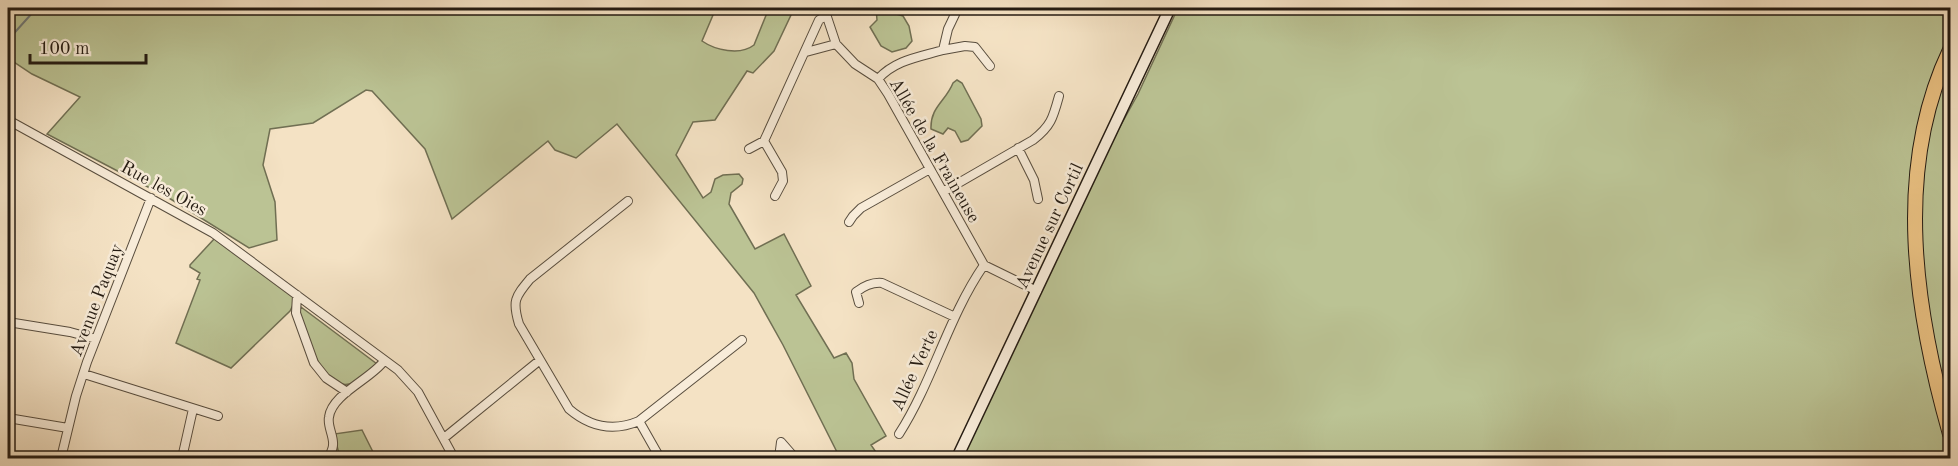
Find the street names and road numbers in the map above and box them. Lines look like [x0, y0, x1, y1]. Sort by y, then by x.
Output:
street label: Allée de la Fraineuse [885, 75, 983, 226]
street label: Rue les Oies [117, 158, 210, 220]
street label: Avenue sur Cortil [1013, 161, 1087, 292]
street label: Avenue Paquay [67, 241, 127, 359]
street label: Allée Verte [888, 327, 942, 414]

